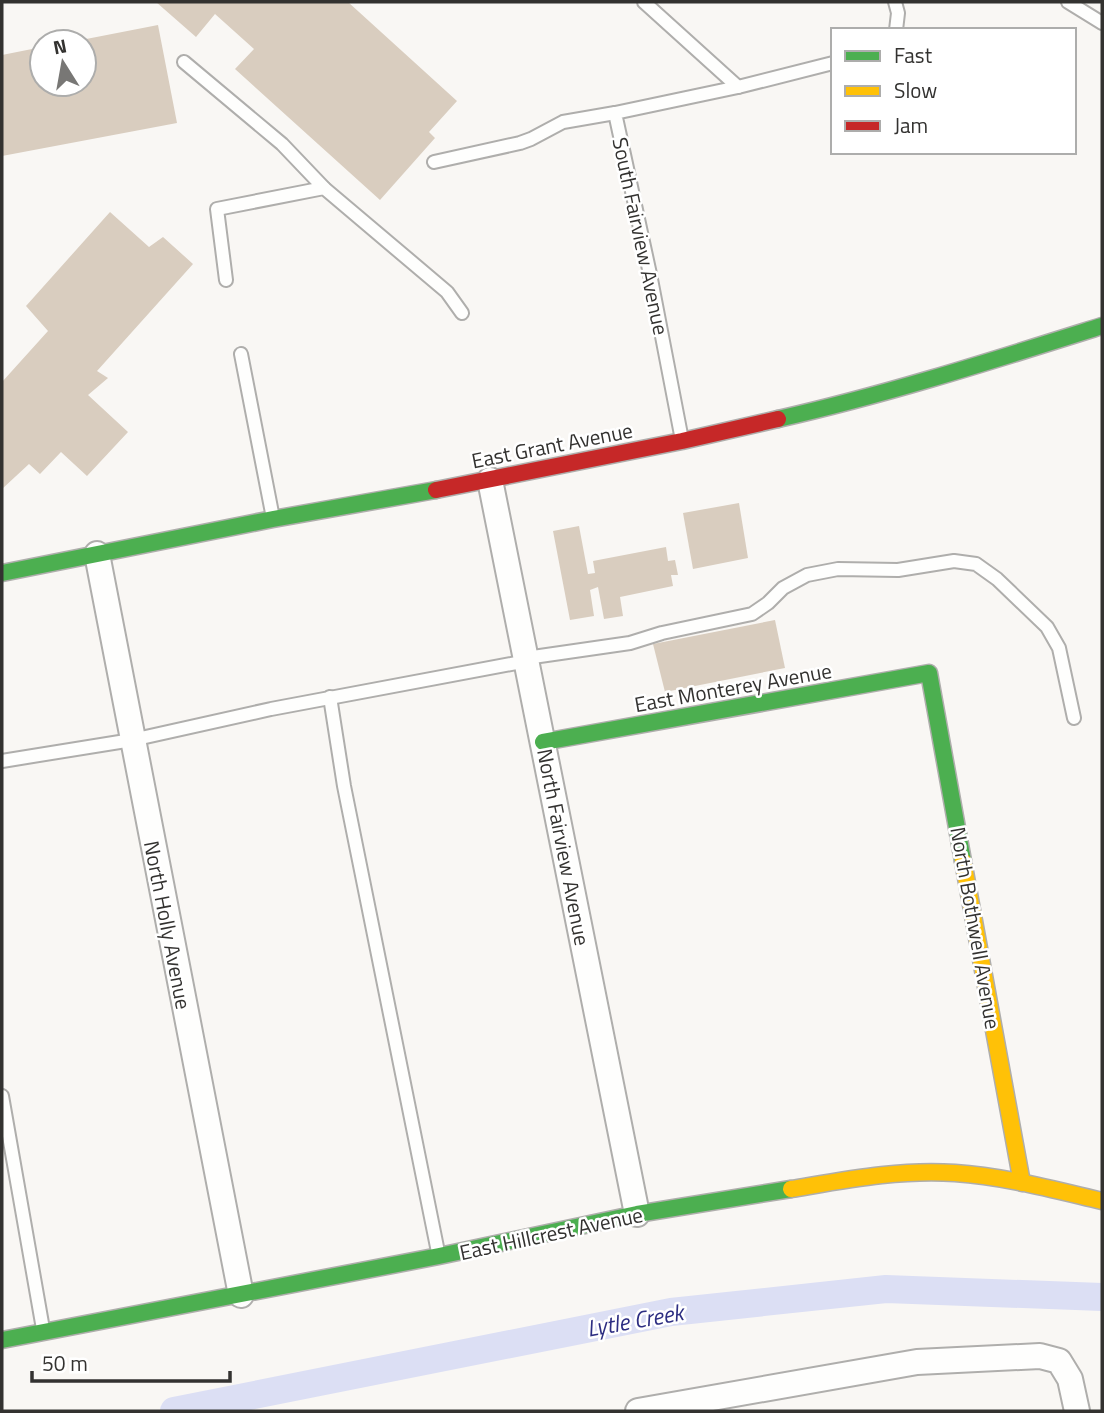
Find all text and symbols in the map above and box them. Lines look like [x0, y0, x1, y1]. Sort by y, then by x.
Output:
north arrow [28, 28, 98, 98]
legend [831, 28, 1076, 154]
text: N [50, 30, 69, 61]
text: Fast [894, 39, 933, 71]
text: Slow [894, 74, 937, 106]
text: Jam [894, 109, 928, 141]
street label: South Fairview Avenue [604, 134, 678, 338]
street label: East Grant Avenue [469, 414, 635, 476]
street label: East Monterey Avenue [632, 654, 834, 720]
street label: North Fairview Avenue [529, 746, 599, 948]
street label: North Bothwell Avenue [942, 824, 1010, 1032]
street label: North Holly Avenue [136, 838, 200, 1012]
street label: East Hillcrest Avenue [456, 1198, 646, 1268]
water label: Lytle Creek [584, 1294, 689, 1346]
scale bar [32, 1340, 229, 1384]
text: 50 m [42, 1347, 88, 1379]

